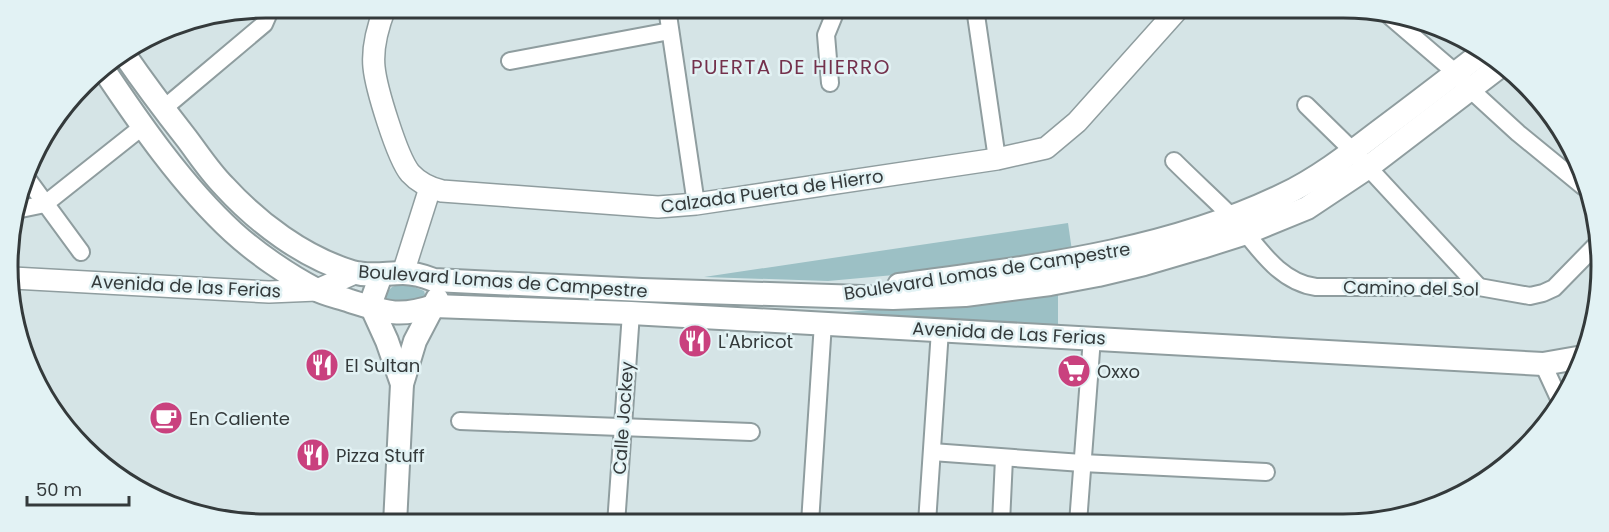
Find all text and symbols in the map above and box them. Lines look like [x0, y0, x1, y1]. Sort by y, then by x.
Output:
district label: PUERTA DE HIERRO [691, 53, 891, 81]
street label: Calzada Puerta de Hierro [659, 163, 885, 219]
street label: Boulevard Lomas de Campestre [842, 236, 1132, 306]
street label: Boulevard Lomas de Campestre [358, 258, 648, 304]
street label: Avenida de las Ferias [90, 269, 282, 303]
street label: Camino del Sol [1343, 274, 1479, 302]
street label: Avenida de Las Ferias [912, 315, 1106, 351]
restaurant icon: L'Abricot [677, 323, 713, 359]
place label: L'Abricot [718, 329, 793, 354]
restaurant icon: El Sultan [304, 347, 340, 383]
place label: El Sultan [345, 353, 420, 378]
supermarket icon: Oxxo [1056, 353, 1092, 389]
place label: Oxxo [1097, 359, 1140, 384]
street label: Calle Jockey [607, 361, 639, 475]
cafe icon: En Caliente [148, 400, 184, 436]
place label: En Caliente [189, 406, 290, 431]
restaurant icon: Pizza Stuff [295, 437, 331, 473]
place label: Pizza Stuff [336, 443, 425, 468]
scale bar [27, 469, 129, 507]
text: 50 m [36, 477, 82, 502]

